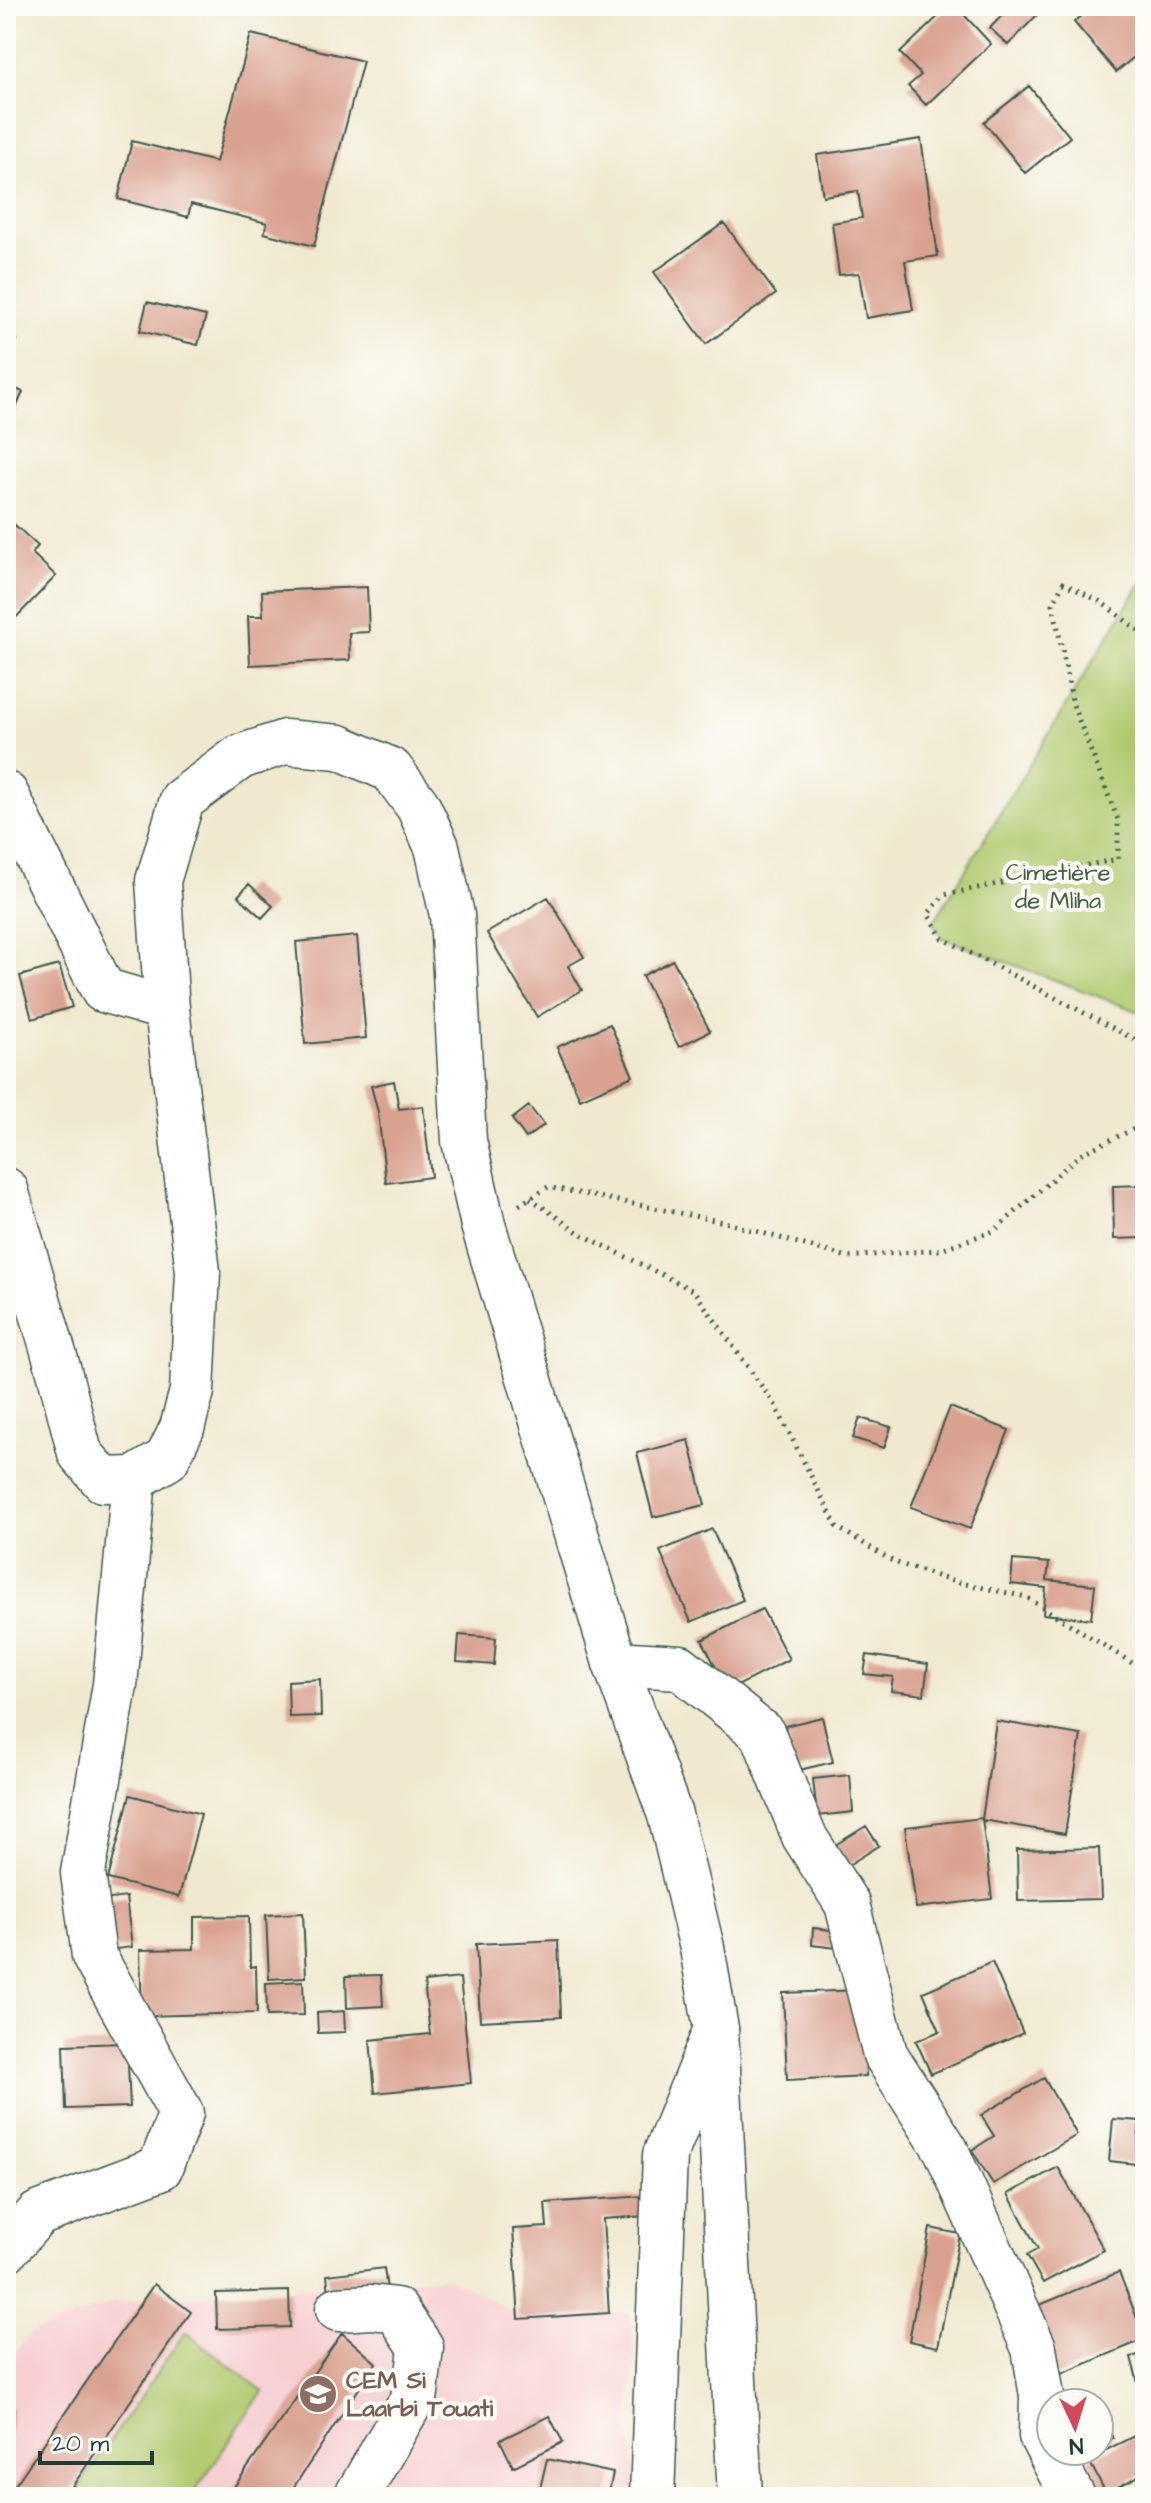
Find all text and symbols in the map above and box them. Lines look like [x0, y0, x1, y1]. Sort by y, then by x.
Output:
park label: Cimetière de Mliha [1006, 856, 1110, 918]
place label: CEM Si Laarbi Touati [346, 2364, 494, 2426]
school or university icon: CEM Si Laarbi Touati [297, 2373, 339, 2415]
north arrow [1035, 2387, 1115, 2467]
scale bar [40, 2415, 152, 2465]
text: 20 m [52, 2427, 109, 2461]
text: N [1068, 2430, 1084, 2461]

